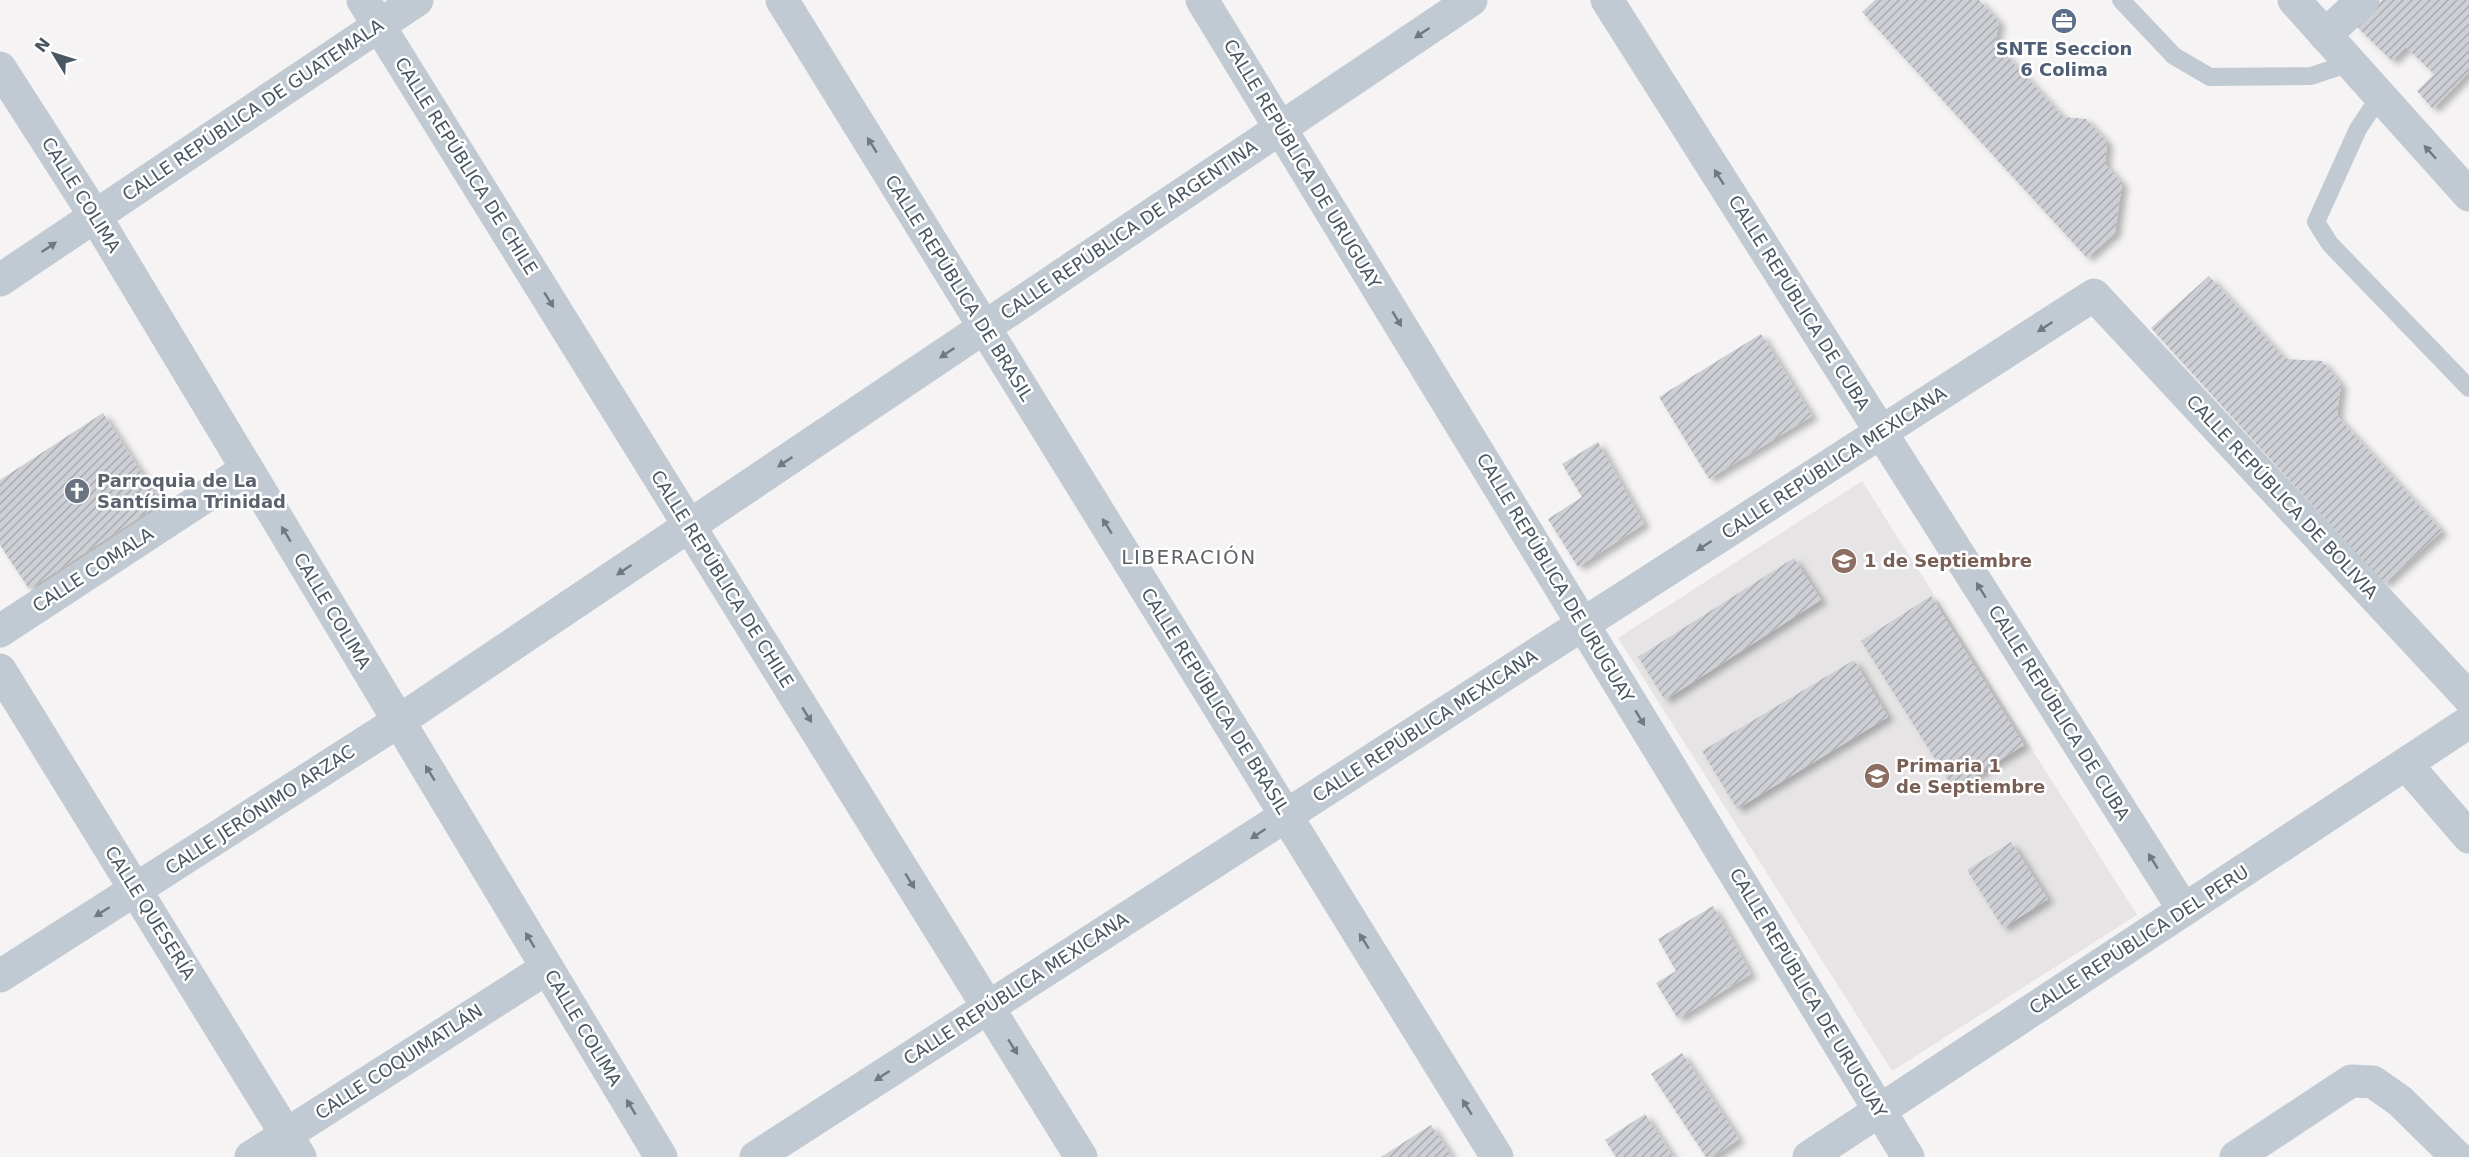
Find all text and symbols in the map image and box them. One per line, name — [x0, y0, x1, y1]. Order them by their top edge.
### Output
office icon: SNTE Seccion 6 Colima — [2049, 6, 2079, 36]
street label: CALLE REPÚBLICA DE GUATEMALA — [118, 14, 388, 205]
north arrow — [24, 24, 84, 84]
one-way arrow — [1415, 27, 1431, 39]
text: N — [31, 34, 54, 56]
street label: CALLE REPÚBLICA DE URUGUAY — [1220, 35, 1386, 293]
place label: SNTE Seccion 6 Colima — [1996, 38, 2132, 80]
street label: CALLE REPÚBLICA DE CHILE — [391, 53, 542, 278]
street label: CALLE COLIMA — [38, 133, 126, 257]
street label: CALLE REPÚBLICA DE ARGENTINA — [996, 135, 1262, 324]
one-way arrow — [866, 137, 877, 153]
one-way arrow — [2424, 145, 2437, 160]
one-way arrow — [1713, 169, 1724, 185]
street label: CALLE REPÚBLICA DE BRASIL — [881, 171, 1038, 405]
street label: CALLE REPÚBLICA DE CUBA — [1724, 191, 1875, 415]
one-way arrow — [40, 242, 57, 253]
one-way arrow — [544, 292, 555, 308]
one-way arrow — [1391, 311, 1402, 327]
one-way arrow — [2037, 321, 2053, 332]
one-way arrow — [939, 347, 955, 358]
street label: CALLE REPÚBLICA MEXICANA — [1718, 382, 1950, 543]
street label: CALLE REPÚBLICA DE BOLIVIA — [2182, 391, 2383, 603]
street label: CALLE REPÚBLICA DE URUGUAY — [1473, 449, 1639, 707]
one-way arrow — [777, 456, 794, 467]
street label: CALLE REPÚBLICA DE CHILE — [647, 466, 798, 691]
place label: Parroquia de La Santísima Trinidad — [97, 470, 286, 512]
church icon: Parroquia de La Santísima Trinidad — [62, 476, 92, 506]
one-way arrow — [1101, 518, 1112, 534]
street label: CALLE COMALA — [29, 522, 157, 616]
one-way arrow — [280, 526, 291, 542]
one-way arrow — [1697, 540, 1713, 552]
district label: LIBERACIÓN — [1121, 545, 1257, 569]
school or university icon: 1 de Septiembre — [1829, 546, 1859, 576]
street label: CALLE COLIMA — [289, 549, 376, 673]
place label: 1 de Septiembre — [1864, 550, 2032, 571]
one-way arrow — [615, 565, 632, 576]
one-way arrow — [1975, 582, 1986, 598]
street label: CALLE REPÚBLICA DE BRASIL — [1137, 584, 1294, 818]
street label: CALLE REPÚBLICA DE CUBA — [1984, 601, 2135, 825]
street label: CALLE REPÚBLICA MEXICANA — [1309, 645, 1541, 806]
one-way arrow — [801, 707, 812, 723]
one-way arrow — [1635, 710, 1646, 726]
street label: CALLE JERÓNIMO ARZAC — [161, 741, 358, 879]
place label: Primaria 1 de Septiembre — [1896, 755, 2045, 797]
school or university icon: Primaria 1 de Septiembre — [1862, 761, 1892, 791]
one-way arrow — [424, 765, 435, 781]
one-way arrow — [1250, 828, 1266, 839]
street label: CALLE QUESERÍA — [101, 842, 200, 984]
one-way arrow — [2147, 853, 2159, 869]
street label: CALLE REPÚBLICA DEL PERU — [2025, 861, 2252, 1018]
street label: CALLE REPÚBLICA DE URUGUAY — [1726, 864, 1892, 1122]
one-way arrow — [904, 873, 915, 889]
one-way arrow — [94, 906, 110, 917]
street label: CALLE REPÚBLICA MEXICANA — [900, 908, 1132, 1069]
one-way arrow — [525, 931, 535, 948]
one-way arrow — [1359, 933, 1370, 949]
street label: CALLE COLIMA — [540, 966, 627, 1090]
street label: CALLE COQUIMATLÁN — [311, 1000, 486, 1124]
one-way arrow — [1007, 1038, 1018, 1055]
one-way arrow — [874, 1070, 890, 1081]
one-way arrow — [625, 1099, 636, 1115]
one-way arrow — [1461, 1099, 1472, 1115]

